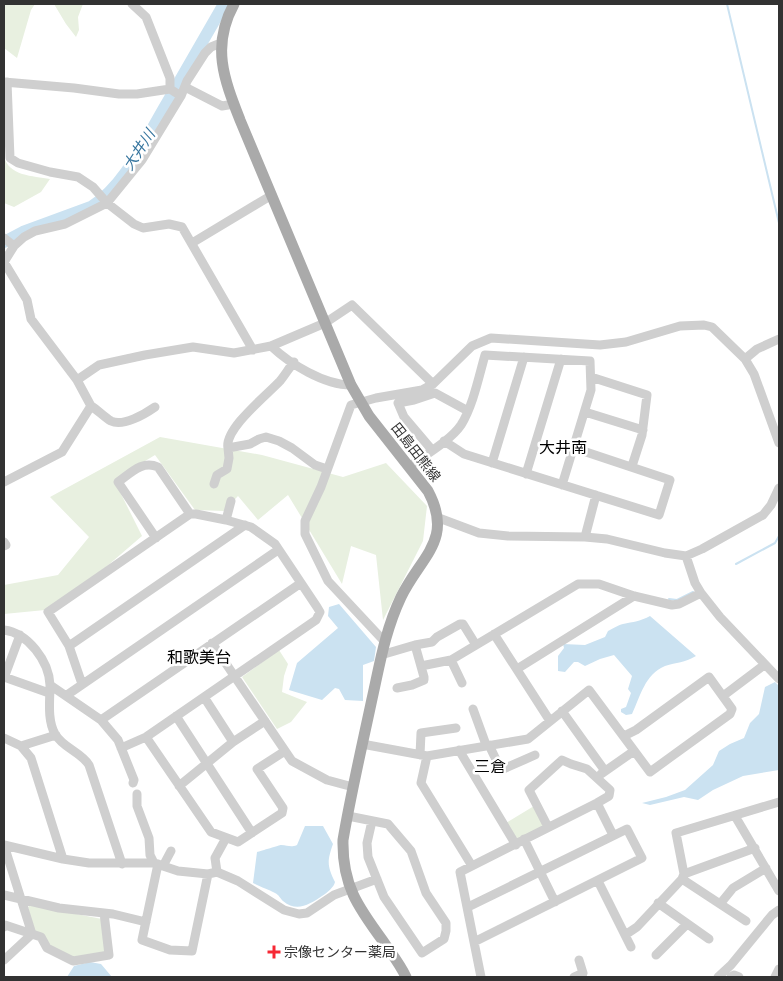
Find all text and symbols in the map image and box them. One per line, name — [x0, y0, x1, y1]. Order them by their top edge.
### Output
water label: 大井川 — [118, 123, 160, 174]
street label: 田島田熊線 — [387, 418, 445, 485]
district label: 大井南 — [539, 436, 587, 458]
district label: 和歌美台 — [167, 646, 231, 668]
district label: 三倉 — [474, 755, 506, 777]
place label: 宗像センター薬局 — [284, 942, 396, 961]
marker: 宗像センター薬局 — [268, 946, 280, 958]

